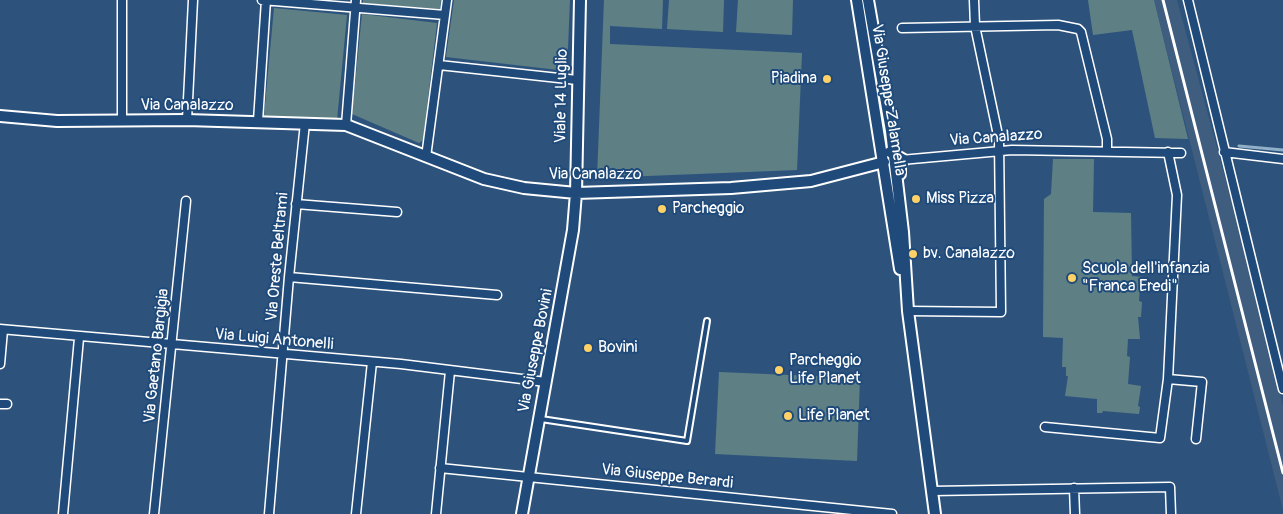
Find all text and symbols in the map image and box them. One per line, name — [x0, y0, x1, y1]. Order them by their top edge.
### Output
street label: Via Giuseppe Zalamella — [867, 23, 909, 177]
street label: Viale 14 Luglio — [552, 49, 572, 143]
place label: Piadina — [771, 69, 817, 89]
marker: Piadina — [821, 73, 833, 85]
street label: Via Canalazzo — [140, 96, 234, 116]
street label: Via Canalazzo — [949, 125, 1043, 151]
street label: Via Canalazzo — [548, 165, 642, 185]
place label: Miss Pizza — [926, 189, 994, 209]
street label: Via Oreste Beltrami — [263, 192, 293, 322]
marker: Miss Pizza — [910, 193, 922, 205]
place label: Parcheggio — [672, 199, 744, 219]
marker: Parcheggio — [656, 203, 668, 215]
place label: bv. Canalazzo — [923, 244, 1015, 264]
marker: bv. Canalazzo — [907, 248, 919, 260]
place label: Scuola dell'infanzia "Franca Eredi" — [1082, 259, 1210, 297]
marker: Scuola dell'infanzia "Franca Eredi" — [1066, 272, 1078, 284]
street label: Via Giuseppe Bovini — [515, 287, 557, 415]
street label: Via Gaetano Bargigia — [140, 288, 174, 424]
street label: Via Luigi Antonelli — [214, 325, 334, 355]
place label: Bovini — [598, 338, 637, 358]
marker: Bovini — [582, 342, 594, 354]
place label: Parcheggio Life Planet — [789, 351, 861, 389]
marker: Parcheggio Life Planet — [773, 364, 785, 376]
place label: Life Planet — [798, 406, 870, 426]
marker: Life Planet — [782, 410, 794, 422]
street label: Via Giuseppe Berardi — [600, 461, 734, 493]

